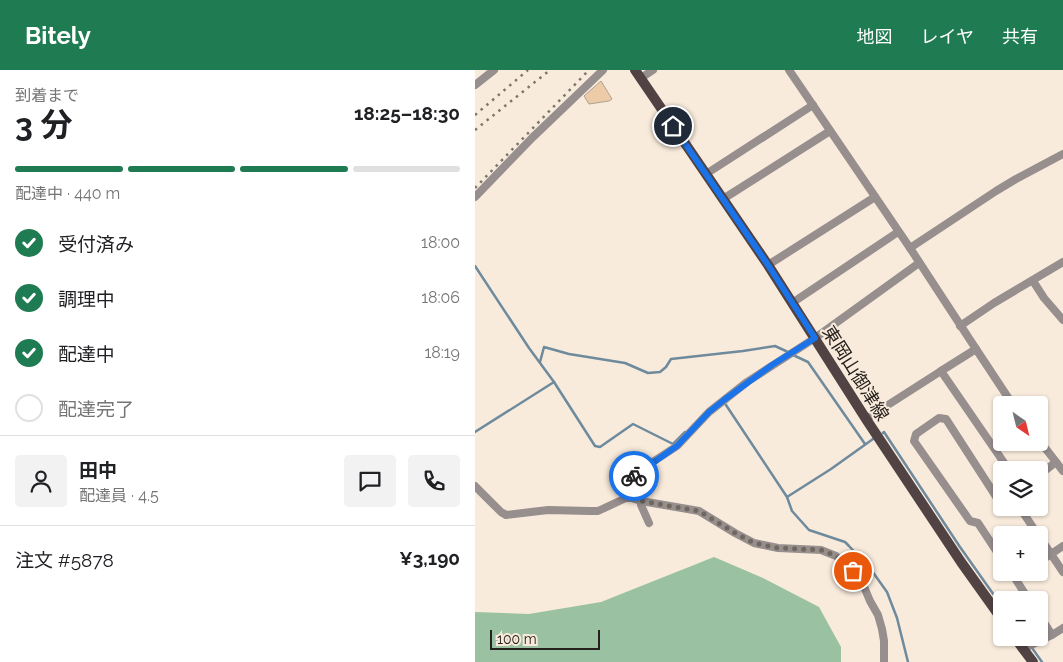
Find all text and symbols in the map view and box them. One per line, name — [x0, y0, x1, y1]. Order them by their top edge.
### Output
text: Bitely — [25, 21, 91, 50]
text: 地図 — [857, 26, 893, 47]
text: レイヤ — [921, 26, 974, 47]
text: 共有 — [1002, 26, 1038, 47]
text: 到着まで — [15, 86, 79, 105]
text: 18:25–18:30 — [354, 102, 460, 124]
pin — [652, 105, 694, 147]
text: 3 分 — [15, 106, 73, 143]
icon: home — [659, 112, 687, 140]
text: 配達中 · 440 m — [15, 184, 120, 203]
icon: check — [15, 229, 43, 257]
text: 受付済み — [58, 233, 134, 255]
text: 18:00 — [421, 233, 460, 252]
icon: check — [15, 284, 43, 312]
text: 調理中 — [58, 288, 115, 310]
text: 18:06 — [421, 288, 460, 307]
street label: 東岡山御津線 — [818, 322, 894, 424]
icon: check — [15, 339, 43, 367]
text: 配達中 — [58, 343, 115, 365]
text: 18:19 — [424, 343, 460, 362]
north arrow — [993, 396, 1047, 451]
map controls — [993, 396, 1048, 646]
text: 配達完了 — [58, 398, 134, 420]
courier — [609, 451, 659, 501]
button: person — [15, 455, 67, 507]
button: chat — [344, 455, 396, 507]
button: phone — [408, 455, 460, 507]
text: 田中 — [79, 459, 117, 481]
button: layers — [993, 461, 1048, 516]
icon: bike — [620, 462, 648, 490]
text: 配達員 · 4.5 — [79, 486, 159, 505]
button: + — [993, 526, 1048, 581]
text: ¥3,190 — [399, 547, 460, 569]
text: 注文 #5878 — [15, 549, 114, 571]
pin — [832, 550, 874, 592]
icon: bag — [839, 557, 867, 585]
button: − — [993, 591, 1048, 646]
scale bar — [490, 627, 600, 650]
text: 100 m — [497, 631, 537, 647]

